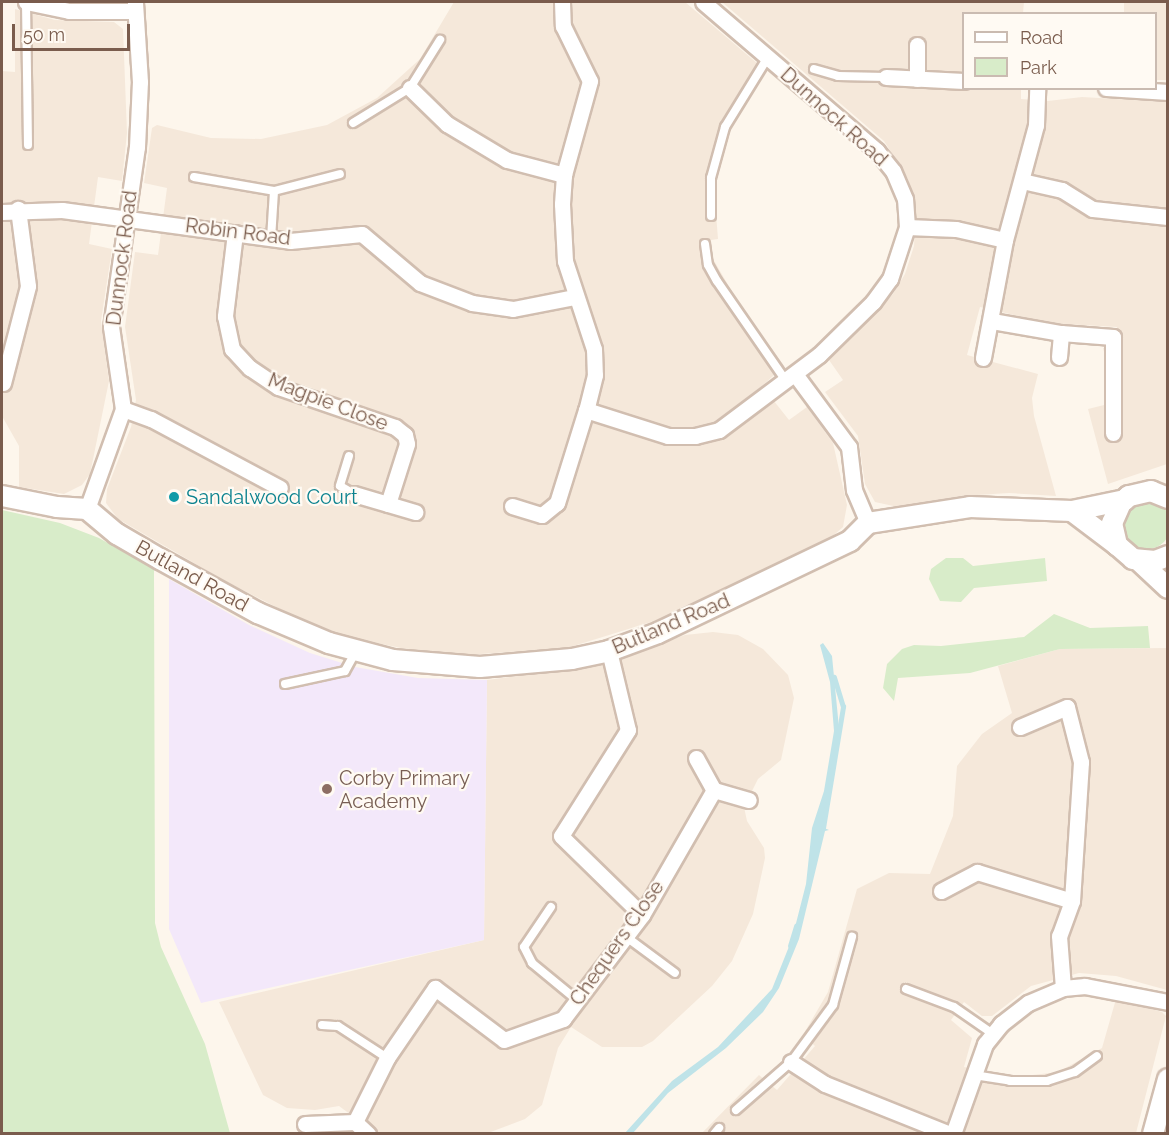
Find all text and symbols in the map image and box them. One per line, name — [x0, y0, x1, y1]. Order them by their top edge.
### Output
scale bar — [15, 12, 134, 50]
legend — [962, 12, 1157, 90]
text: 50 m — [23, 24, 65, 45]
text: Road — [1020, 27, 1063, 48]
text: Park — [1020, 57, 1057, 78]
street label: Dunnock Road — [775, 63, 893, 171]
street label: Dunnock Road — [102, 189, 142, 327]
street label: Robin Road — [184, 214, 292, 250]
street label: Magpie Close — [265, 368, 391, 436]
place label: Sandalwood Court — [186, 485, 358, 509]
marker: Sandalwood Court — [167, 490, 181, 504]
street label: Butland Road — [131, 535, 253, 617]
street label: Butland Road — [609, 588, 733, 660]
place label: Corby Primary Academy — [339, 766, 471, 813]
marker: Corby Primary Academy — [320, 782, 334, 796]
street label: Chequers Close — [565, 876, 669, 1010]

